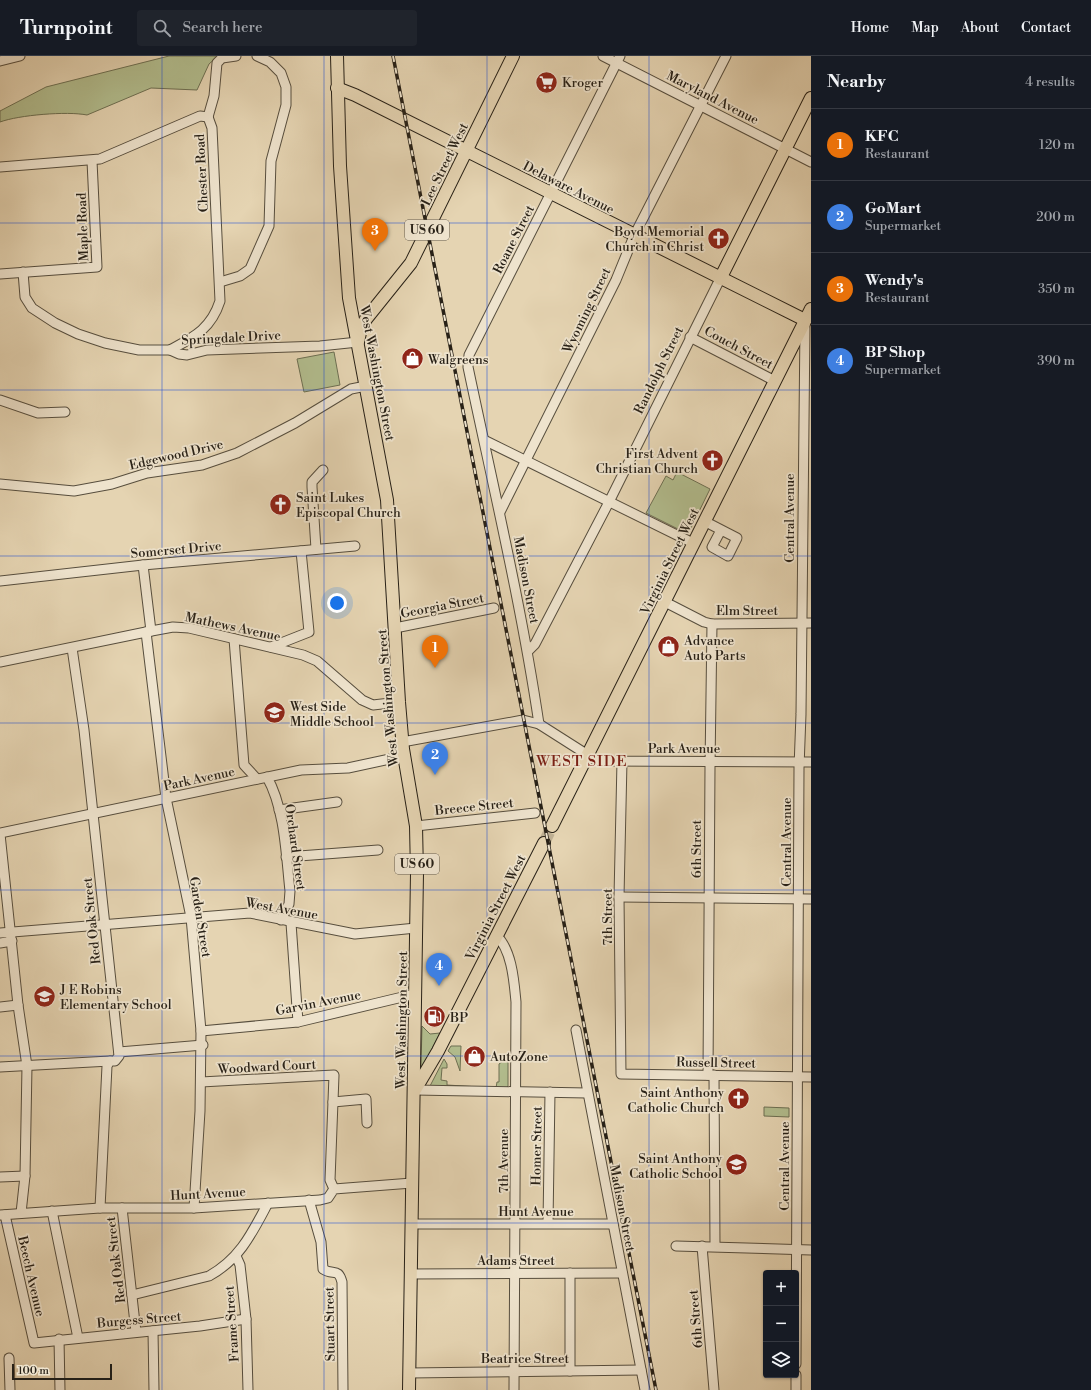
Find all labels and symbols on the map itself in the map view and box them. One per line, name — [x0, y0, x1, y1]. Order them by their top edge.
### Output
street label: Maryland Avenue — [664, 68, 762, 128]
supermarket icon: Kroger — [533, 69, 559, 95]
place label: Kroger — [562, 75, 603, 91]
street label: Lee Street West — [418, 120, 472, 209]
street label: Chester Road — [192, 133, 212, 213]
street label: Delaware Avenue — [520, 158, 617, 218]
street label: Maple Road — [74, 192, 92, 262]
street label: Roane Street — [490, 202, 538, 277]
pin: 3 — [362, 218, 388, 251]
road number: US 60 — [405, 220, 449, 240]
place label: Boyd Memorial Church in Christ — [606, 224, 704, 255]
church icon: Boyd Memorial Church in Christ — [706, 225, 732, 251]
street label: Wyoming Street — [559, 265, 615, 357]
street label: West Washington Street — [356, 303, 398, 443]
street label: Couch Street — [701, 323, 776, 373]
street label: Randolph Street — [631, 324, 687, 417]
street label: Springdale Drive — [181, 327, 282, 349]
shop icon: Walgreens — [399, 346, 425, 372]
place label: Walgreens — [427, 352, 489, 368]
street label: Edgewood Drive — [128, 436, 225, 474]
place label: First Advent Christian Church — [596, 446, 698, 477]
church icon: First Advent Christian Church — [700, 447, 726, 473]
street label: Central Avenue — [782, 473, 798, 563]
place label: Saint Lukes Episcopal Church — [296, 490, 401, 521]
church icon: Saint Lukes Episcopal Church — [267, 491, 293, 517]
street label: Virginia Street West — [637, 505, 703, 618]
street label: Madison Street — [510, 535, 542, 626]
street label: Somerset Drive — [130, 538, 223, 562]
street label: Georgia Street — [399, 590, 486, 622]
your location — [327, 593, 347, 613]
street label: Elm Street — [716, 603, 778, 619]
street label: Mathews Avenue — [183, 609, 283, 645]
street label: West Washington Street — [374, 628, 402, 768]
place label: Advance Auto Parts — [683, 633, 746, 664]
shop icon: Advance Auto Parts — [655, 634, 681, 660]
pin: 1 — [422, 635, 448, 668]
place label: West Side Middle School — [289, 699, 374, 730]
school or university icon: West Side Middle School — [262, 700, 288, 726]
street label: Park Avenue — [648, 741, 721, 757]
pin: 2 — [422, 742, 448, 775]
district label: WEST SIDE — [535, 752, 628, 771]
street label: Park Avenue — [162, 764, 237, 794]
street label: Breece Street — [433, 795, 515, 819]
street label: Central Avenue — [779, 797, 795, 887]
street label: Orchard Street — [281, 803, 309, 892]
street label: 6th Street — [689, 819, 705, 878]
street label: Virginia Street West — [462, 852, 530, 964]
road number: US 60 — [395, 854, 439, 874]
street label: Red Oak Street — [79, 876, 104, 965]
street label: Garden Street — [186, 876, 214, 959]
street label: 7th Street — [600, 888, 616, 946]
street label: West Avenue — [243, 895, 320, 923]
street label: West Washington Street — [393, 951, 411, 1090]
pin: 4 — [426, 953, 452, 986]
place label: J E Robins Elementary School — [59, 982, 172, 1013]
school or university icon: J E Robins Elementary School — [32, 983, 58, 1009]
street label: Garvin Avenue — [274, 987, 363, 1019]
fuel station icon: BP — [422, 1004, 448, 1030]
place label: BP — [449, 1010, 468, 1026]
shop icon: AutoZone — [461, 1043, 487, 1069]
place label: AutoZone — [489, 1049, 548, 1065]
street label: Russell Street — [676, 1054, 757, 1072]
street label: Woodward Court — [216, 1056, 317, 1078]
place label: Saint Anthony Catholic Church — [628, 1085, 725, 1116]
church icon: Saint Anthony Catholic Church — [726, 1086, 752, 1112]
street label: Homer Street — [528, 1106, 546, 1186]
street label: Central Avenue — [777, 1121, 793, 1211]
street label: 7th Avenue — [496, 1128, 512, 1193]
place label: Saint Anthony Catholic School — [629, 1151, 723, 1182]
school or university icon: Saint Anthony Catholic School — [724, 1152, 750, 1178]
street label: Madison Street — [606, 1163, 638, 1254]
street label: Hunt Avenue — [170, 1184, 247, 1204]
street label: Hunt Avenue — [498, 1204, 574, 1220]
street label: Red Oak Street — [103, 1215, 129, 1304]
street label: Beech Avenue — [14, 1233, 48, 1318]
street label: Adams Street — [476, 1253, 555, 1269]
street label: Frame Street — [221, 1285, 243, 1363]
street label: Stuart Street — [321, 1286, 339, 1361]
street label: 6th Street — [685, 1289, 707, 1349]
street label: Burgess Street — [95, 1308, 182, 1332]
street label: Beatrice Street — [480, 1351, 569, 1367]
scale bar — [12, 1362, 112, 1381]

